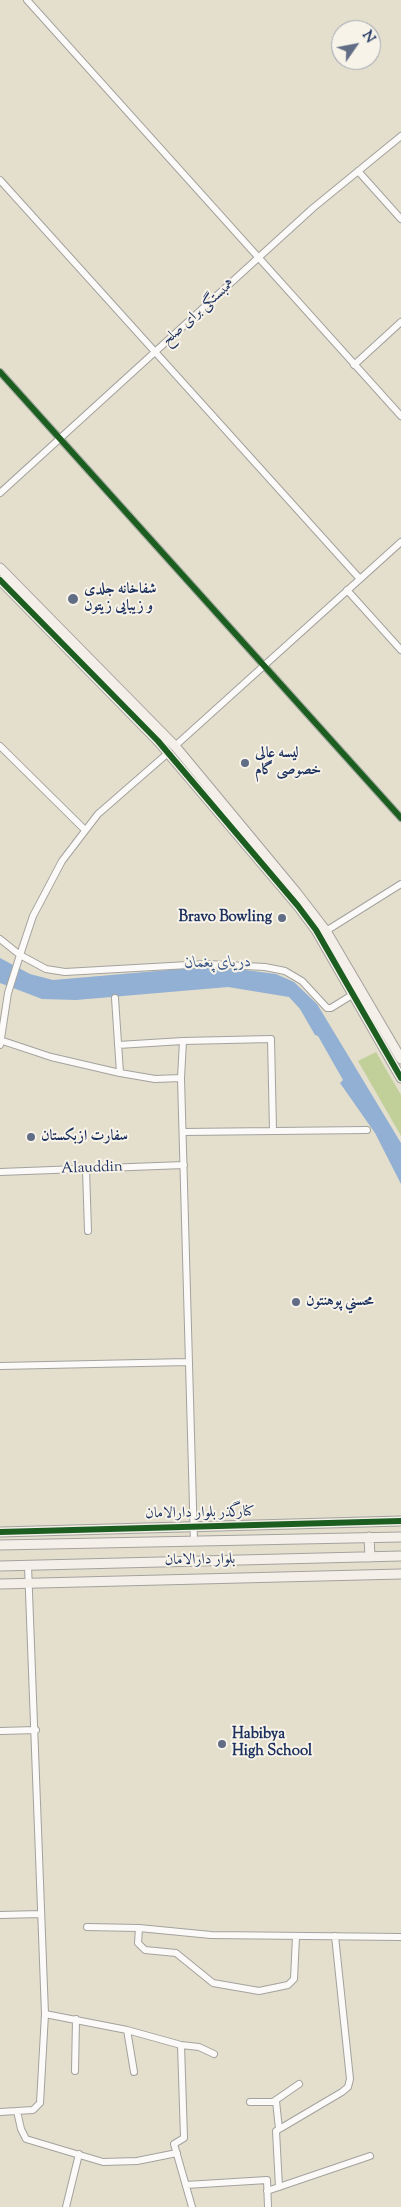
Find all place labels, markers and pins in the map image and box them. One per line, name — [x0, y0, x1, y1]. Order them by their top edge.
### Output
place label: شفاخانه جلدی و زیبایی زیتون — [84, 581, 157, 616]
marker: شفاخانه جلدی و زیبایی زیتون — [66, 592, 80, 606]
place label: لیسه عالی خصوصی گام — [255, 745, 321, 780]
marker: لیسه عالی خصوصی گام — [239, 757, 251, 769]
place label: Bravo Bowling — [179, 909, 272, 927]
marker: Bravo Bowling — [276, 912, 288, 924]
place label: سفارت ازبکستان — [41, 1128, 128, 1146]
marker: سفارت ازبکستان — [25, 1131, 37, 1143]
place label: محسني پوهنتون — [306, 1293, 374, 1311]
marker: محسني پوهنتون — [290, 1296, 302, 1308]
place label: Habibya High School — [232, 1726, 312, 1761]
marker: Habibya High School — [216, 1738, 228, 1750]

